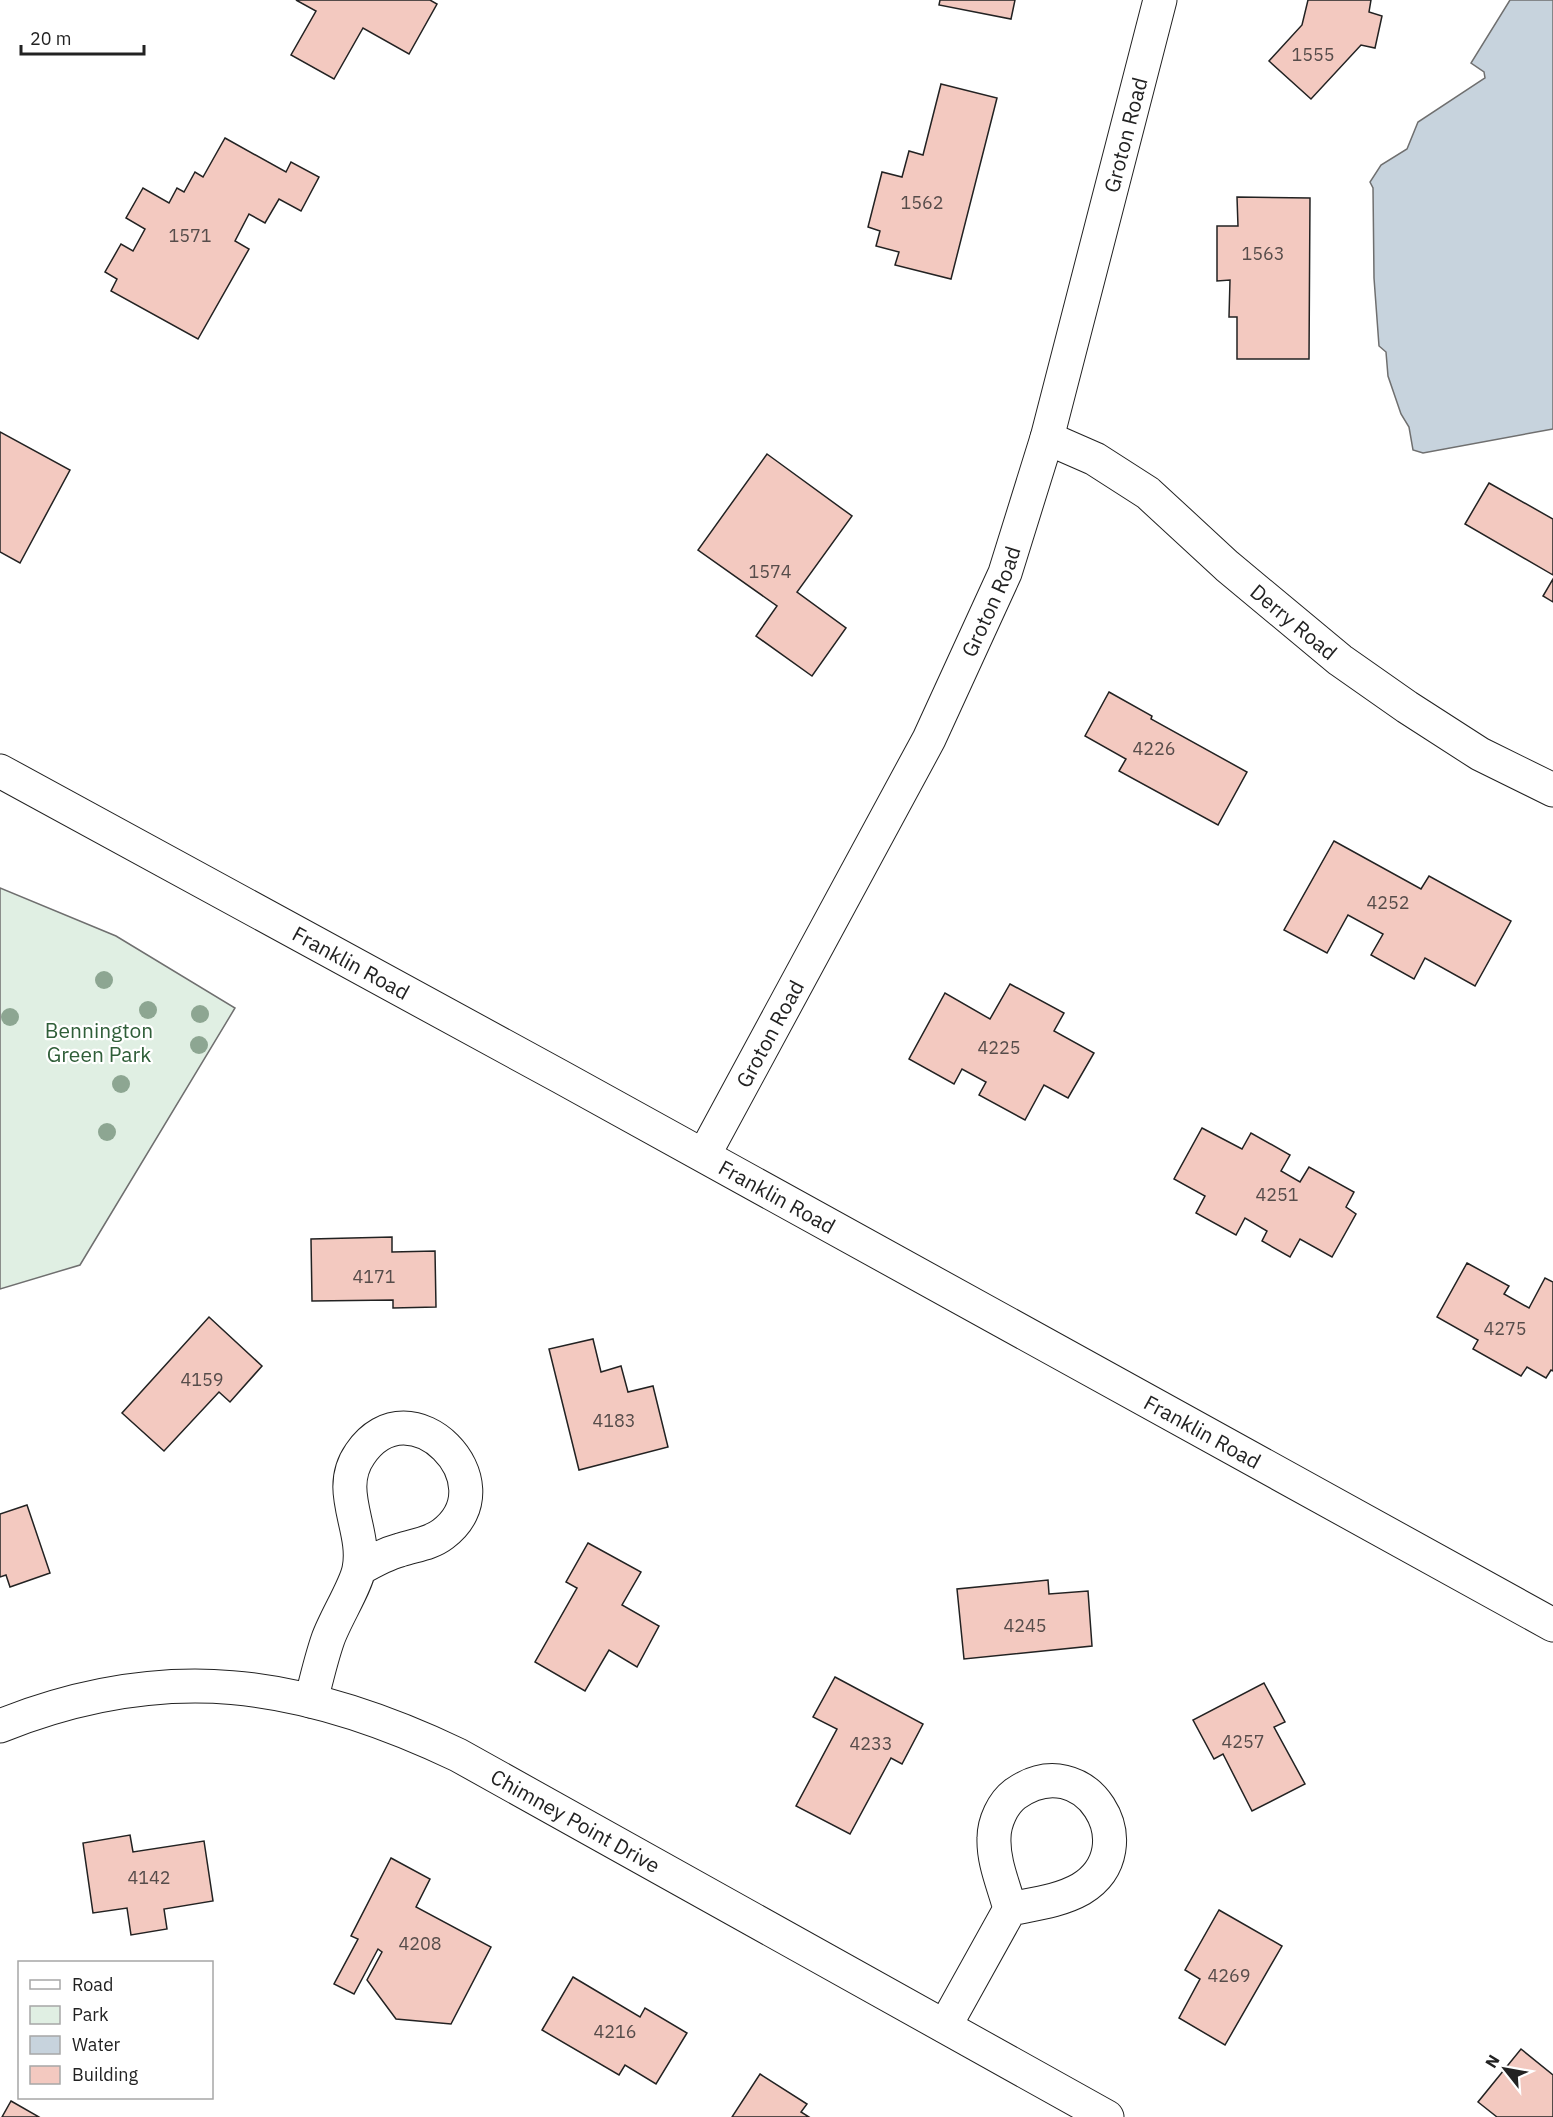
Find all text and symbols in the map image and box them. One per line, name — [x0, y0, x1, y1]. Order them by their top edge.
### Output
scale bar — [21, 18, 144, 56]
text: 20 m — [30, 27, 72, 50]
house number: 1555 — [1291, 43, 1335, 66]
street label: Groton Road — [1097, 74, 1154, 196]
house number: 1562 — [900, 191, 944, 214]
house number: 1571 — [168, 224, 212, 247]
house number: 1563 — [1241, 242, 1285, 265]
street label: Groton Road — [955, 542, 1027, 661]
house number: 1574 — [748, 560, 792, 583]
street label: Derry Road — [1245, 577, 1343, 666]
house number: 4226 — [1132, 737, 1176, 760]
house number: 4252 — [1366, 891, 1410, 914]
street label: Franklin Road — [288, 919, 415, 1006]
street label: Groton Road — [729, 975, 810, 1092]
park label: Bennington Green Park — [45, 1016, 153, 1068]
house number: 4225 — [977, 1036, 1021, 1059]
street label: Franklin Road — [714, 1153, 841, 1240]
house number: 4251 — [1255, 1183, 1299, 1206]
house number: 4171 — [352, 1265, 396, 1288]
house number: 4275 — [1483, 1317, 1527, 1340]
house number: 4159 — [180, 1368, 224, 1391]
street label: Franklin Road — [1139, 1388, 1266, 1475]
house number: 4183 — [592, 1409, 636, 1432]
house number: 4245 — [1003, 1614, 1047, 1637]
house number: 4257 — [1221, 1730, 1265, 1753]
house number: 4233 — [849, 1732, 893, 1755]
street label: Chimney Point Drive — [486, 1762, 665, 1879]
house number: 4142 — [127, 1866, 171, 1889]
house number: 4208 — [398, 1932, 442, 1955]
legend — [18, 1961, 213, 2099]
house number: 4269 — [1207, 1964, 1251, 1987]
text: Road — [72, 1973, 113, 1996]
text: Park — [72, 2003, 109, 2026]
house number: 4216 — [593, 2020, 637, 2043]
text: Water — [72, 2033, 121, 2056]
north arrow — [1475, 2039, 1535, 2099]
text: N — [1481, 2051, 1504, 2071]
text: Building — [72, 2063, 139, 2086]

